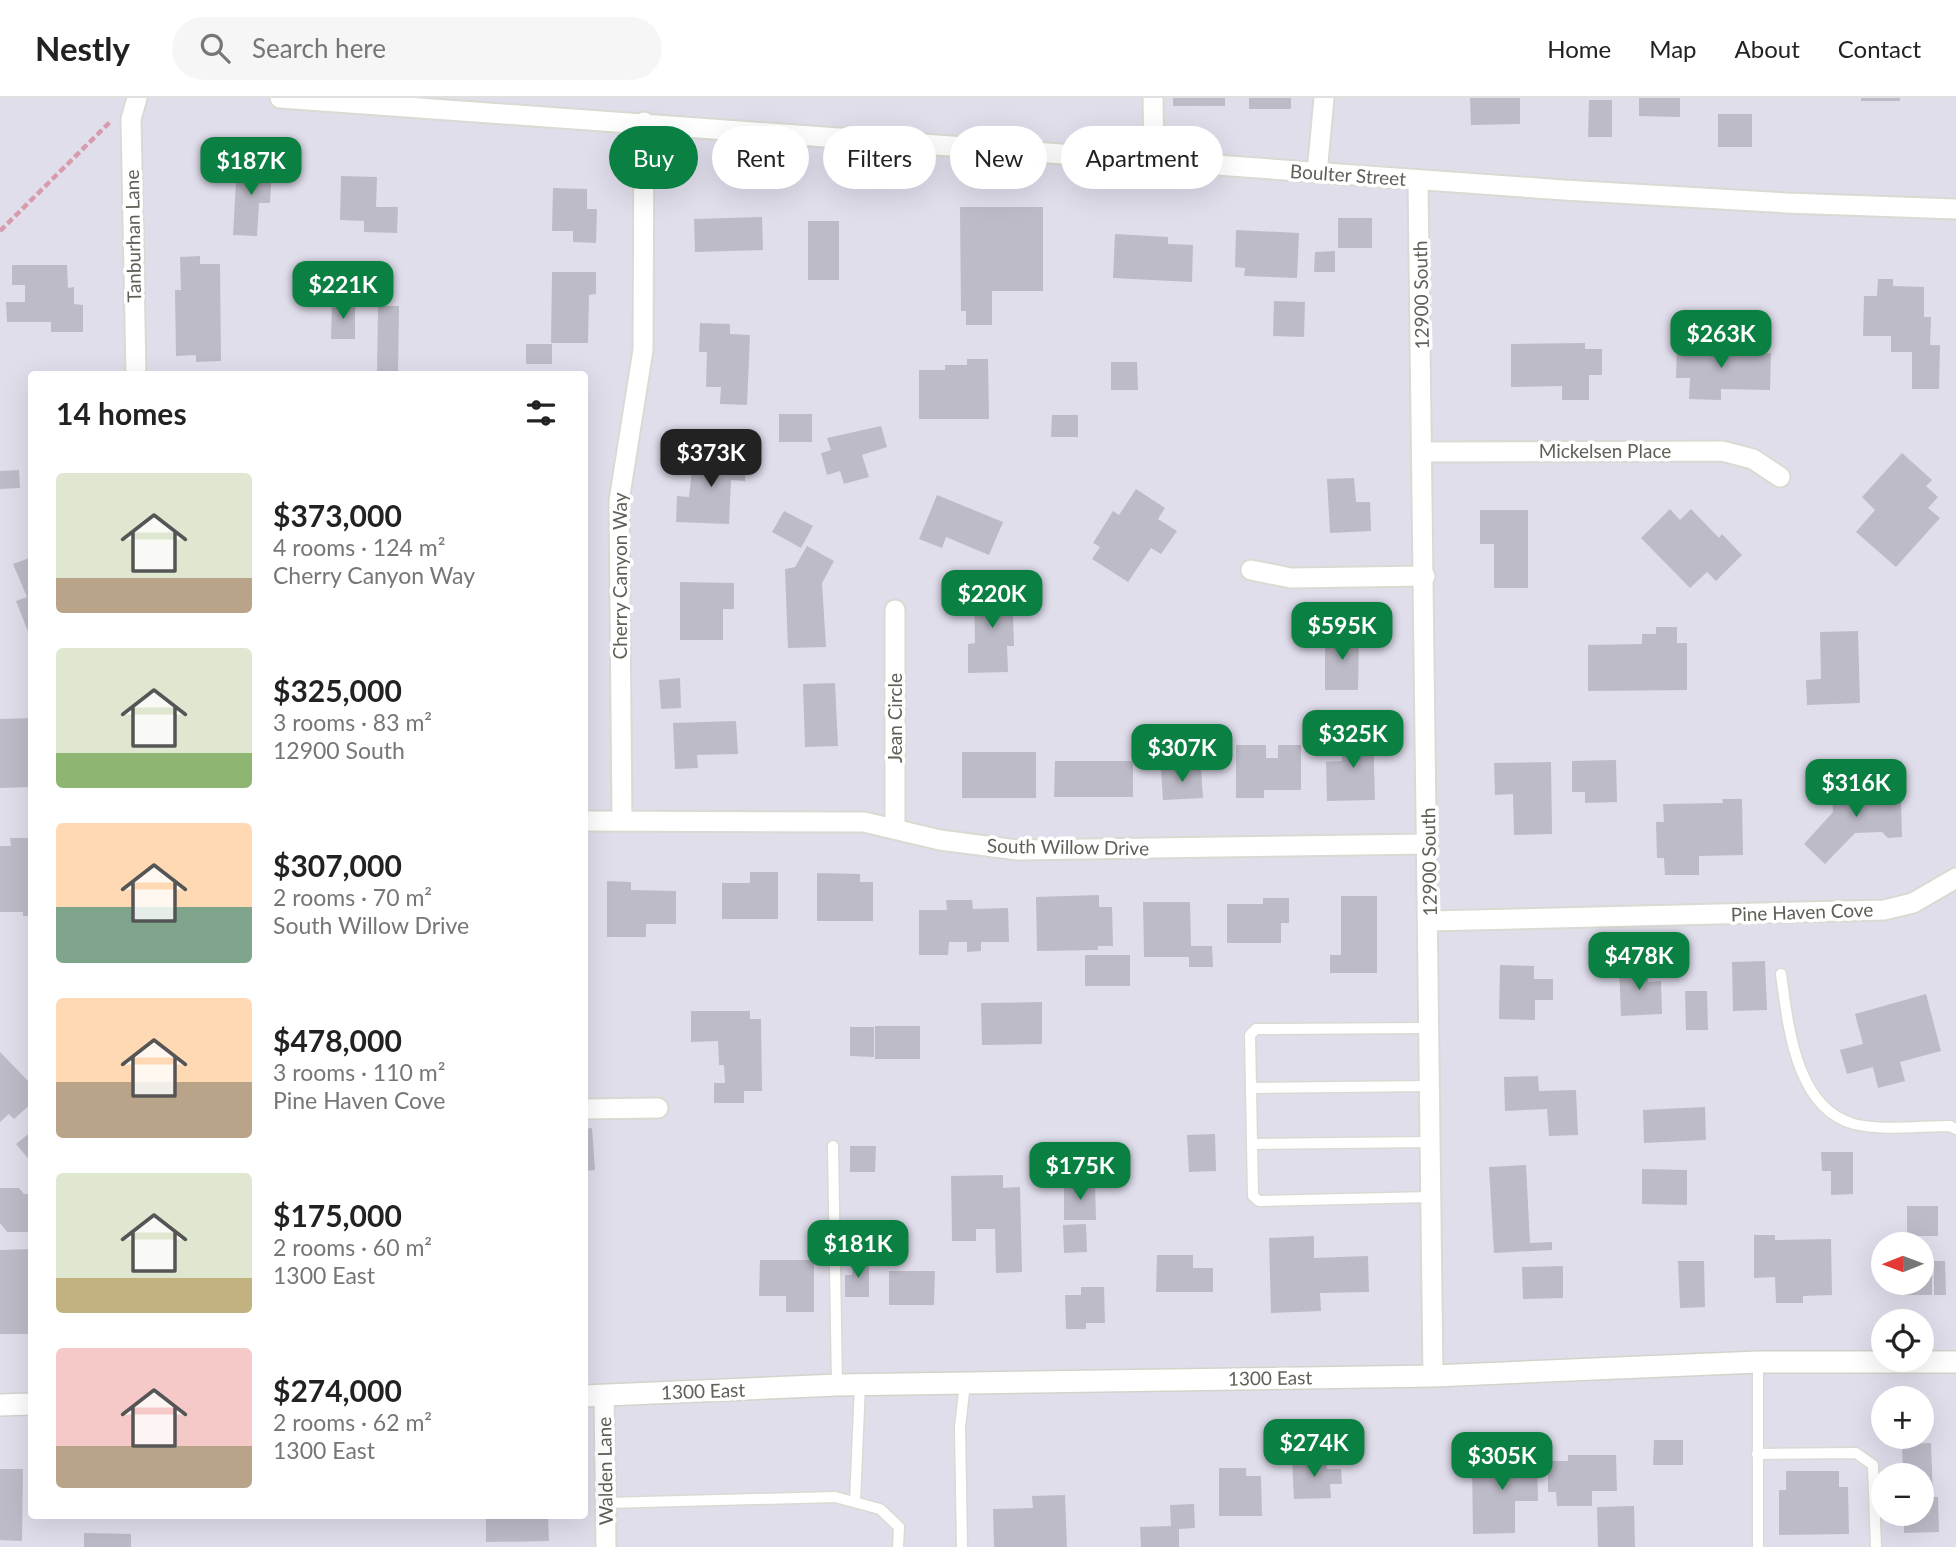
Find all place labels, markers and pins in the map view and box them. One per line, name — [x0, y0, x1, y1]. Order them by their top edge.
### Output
pin: $187K — [202, 138, 300, 197]
pin: $221K — [294, 262, 392, 321]
pin: $263K — [1672, 310, 1770, 370]
pin: $373K — [662, 430, 760, 489]
pin: $220K — [943, 570, 1041, 630]
pin: $595K — [1293, 602, 1391, 662]
pin: $325K — [1304, 710, 1402, 770]
pin: $307K — [1133, 724, 1231, 784]
pin: $316K — [1807, 760, 1905, 819]
pin: $478K — [1590, 932, 1688, 992]
pin: $175K — [1031, 1142, 1129, 1202]
pin: $181K — [809, 1220, 907, 1280]
pin: $274K — [1265, 1420, 1363, 1479]
pin: $305K — [1453, 1432, 1551, 1492]

